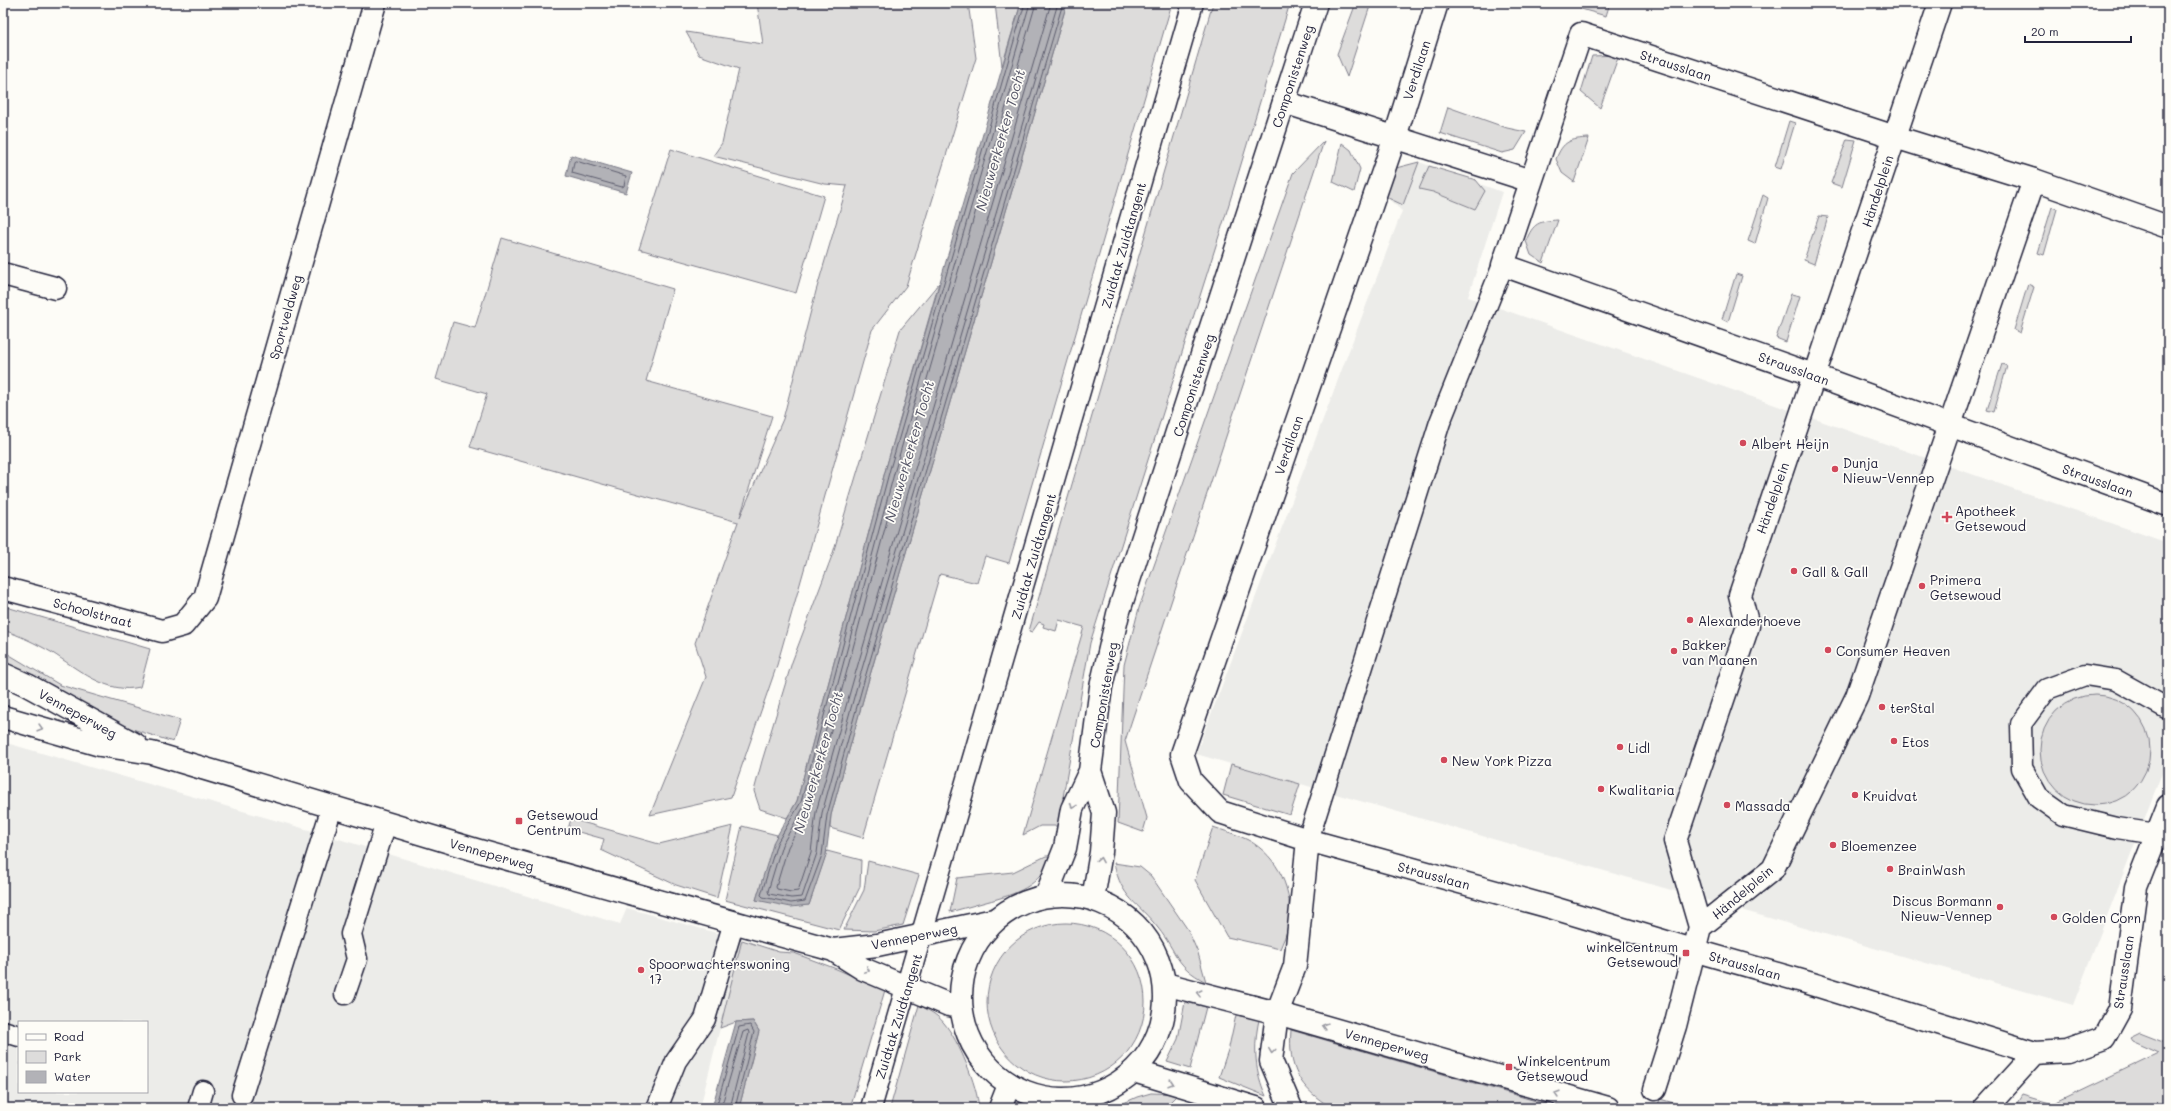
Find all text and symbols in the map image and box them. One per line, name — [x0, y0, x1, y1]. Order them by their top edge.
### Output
scale bar — [2025, 18, 2131, 44]
street label: Componistenweg — [1267, 22, 1317, 130]
text: 20 m — [2031, 23, 2059, 39]
street label: Verdilaan — [1398, 38, 1434, 102]
street label: Strausslaan — [1638, 45, 1714, 85]
water label: Nieuwerkerker Tocht — [971, 67, 1029, 213]
street label: Händelplein — [1857, 153, 1897, 229]
street label: Zuidtak Zuidtangent — [1097, 180, 1149, 310]
street label: Sportveldweg — [265, 273, 305, 361]
street label: Componistenweg — [1168, 331, 1218, 439]
street label: Strausslaan — [1756, 347, 1832, 389]
water label: Nieuwerkerker Tocht — [880, 378, 938, 524]
street label: Verdilaan — [1270, 413, 1306, 477]
place label: Albert Heijn — [1751, 435, 1829, 452]
marker: Albert Heijn — [1738, 438, 1748, 448]
place label: Dunja Nieuw-Vennep — [1843, 454, 1934, 486]
street label: Strausslaan — [2060, 459, 2136, 501]
street label: Händelplein — [1752, 460, 1792, 536]
marker: Dunja Nieuw-Vennep — [1830, 464, 1840, 474]
street label: Zuidtak Zuidtangent — [1007, 491, 1059, 621]
place label: Apotheek Getsewoud — [1955, 502, 2026, 534]
marker: Apotheek Getsewoud — [1942, 512, 1952, 522]
place label: Gall & Gall — [1802, 563, 1868, 580]
marker: Gall & Gall — [1789, 566, 1799, 576]
place label: Primera Getsewoud — [1930, 571, 2001, 603]
marker: Primera Getsewoud — [1917, 581, 1927, 591]
street label: Schoolstraat — [51, 593, 135, 631]
place label: Alexanderhoeve — [1698, 612, 1801, 629]
marker: Alexanderhoeve — [1685, 615, 1695, 625]
place label: Bakker van Maanen — [1682, 636, 1757, 668]
street label: Componistenweg — [1085, 641, 1121, 749]
place label: Consumer Heaven — [1836, 642, 1950, 659]
marker: Consumer Heaven — [1823, 645, 1833, 655]
marker: Bakker van Maanen — [1669, 646, 1679, 656]
street label: Venneperweg — [36, 684, 120, 742]
water label: Nieuwerkerker Tocht — [789, 689, 847, 835]
place label: terStal — [1890, 699, 1935, 716]
marker: terStal — [1877, 702, 1887, 712]
one-way arrow — [37, 723, 44, 732]
place label: Etos — [1902, 733, 1929, 750]
marker: Etos — [1889, 736, 1899, 746]
place label: Lidl — [1628, 739, 1650, 756]
marker: Lidl — [1615, 742, 1625, 752]
place label: New York Pizza — [1452, 752, 1552, 769]
marker: New York Pizza — [1439, 755, 1449, 765]
place label: Kwalitaria — [1609, 781, 1675, 798]
marker: Kwalitaria — [1596, 784, 1606, 794]
place label: Kruidvat — [1863, 787, 1918, 804]
marker: Kruidvat — [1850, 790, 1860, 800]
place label: Massada — [1735, 797, 1791, 814]
marker: Massada — [1722, 800, 1732, 810]
one-way arrow — [1070, 803, 1078, 810]
place label: Getsewoud Centrum — [527, 806, 598, 838]
marker: Getsewoud Centrum — [514, 816, 524, 826]
street label: Venneperweg — [448, 834, 536, 874]
place label: Bloemenzee — [1841, 837, 1917, 854]
marker: Bloemenzee — [1828, 840, 1838, 850]
one-way arrow — [1095, 857, 1104, 863]
street label: Strausslaan — [1396, 857, 1472, 893]
street label: Händelplein — [1708, 861, 1776, 923]
place label: BrainWash — [1898, 861, 1965, 878]
marker: BrainWash — [1885, 864, 1895, 874]
place label: Discus Bormann Nieuw-Vennep — [1892, 892, 1992, 924]
marker: Discus Bormann Nieuw-Vennep — [1995, 902, 2005, 912]
place label: Golden Corn — [2062, 909, 2141, 926]
marker: Golden Corn — [2049, 912, 2059, 922]
street label: Venneperweg — [870, 919, 958, 953]
street label: Strausslaan — [2109, 934, 2137, 1010]
place label: winkelcentrum Getsewoud — [1586, 938, 1678, 970]
street label: Strausslaan — [1707, 947, 1783, 983]
marker: winkelcentrum Getsewoud — [1681, 948, 1691, 958]
street label: Zuidtak Zuidtangent — [871, 951, 925, 1081]
place label: Spoorwachterswoning 17 — [649, 955, 790, 987]
marker: Spoorwachterswoning 17 — [636, 965, 646, 975]
one-way arrow — [862, 965, 870, 973]
one-way arrow — [1196, 989, 1203, 998]
legend — [18, 1021, 148, 1093]
one-way arrow — [1321, 1022, 1328, 1031]
street label: Venneperweg — [1343, 1024, 1431, 1064]
text: Road — [54, 1028, 84, 1044]
text: Park — [54, 1048, 81, 1064]
one-way arrow — [1268, 1048, 1277, 1054]
place label: Winkelcentrum Getsewoud — [1517, 1052, 1610, 1084]
marker: Winkelcentrum Getsewoud — [1504, 1062, 1514, 1072]
text: Water — [54, 1068, 91, 1084]
one-way arrow — [1167, 1078, 1174, 1087]
one-way arrow — [1554, 1090, 1560, 1098]

